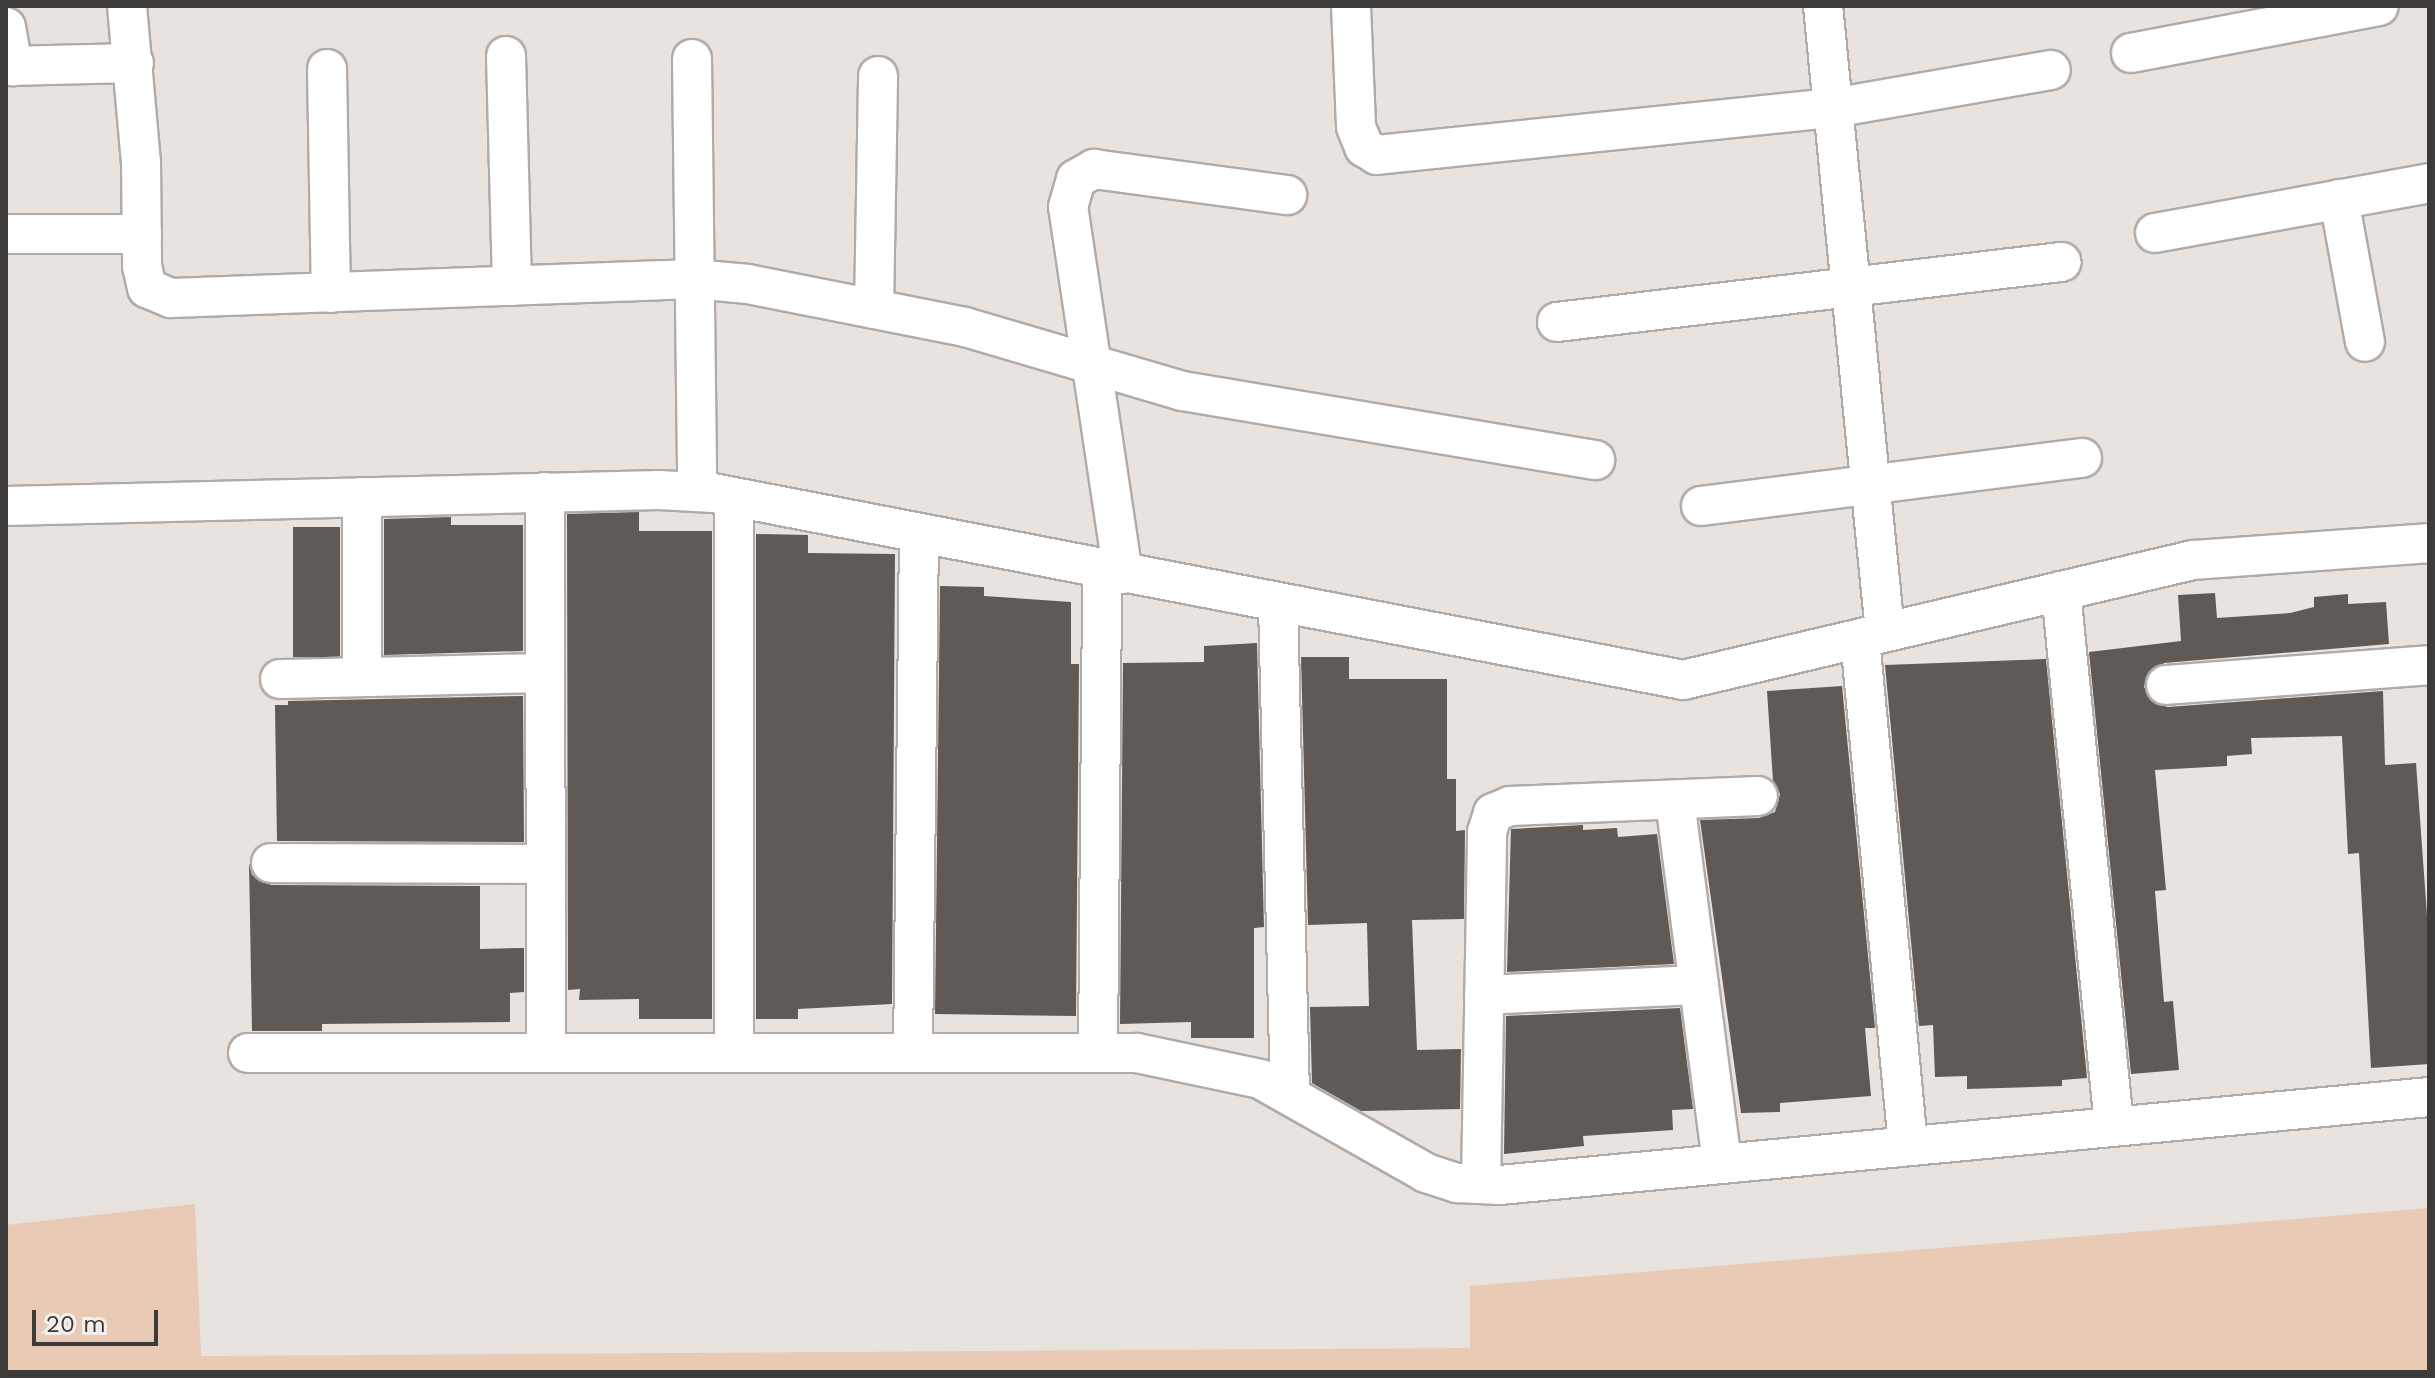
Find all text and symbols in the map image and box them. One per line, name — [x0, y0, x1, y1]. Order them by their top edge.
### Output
scale bar — [36, 1294, 162, 1344]
text: 20 m — [46, 1310, 106, 1338]

